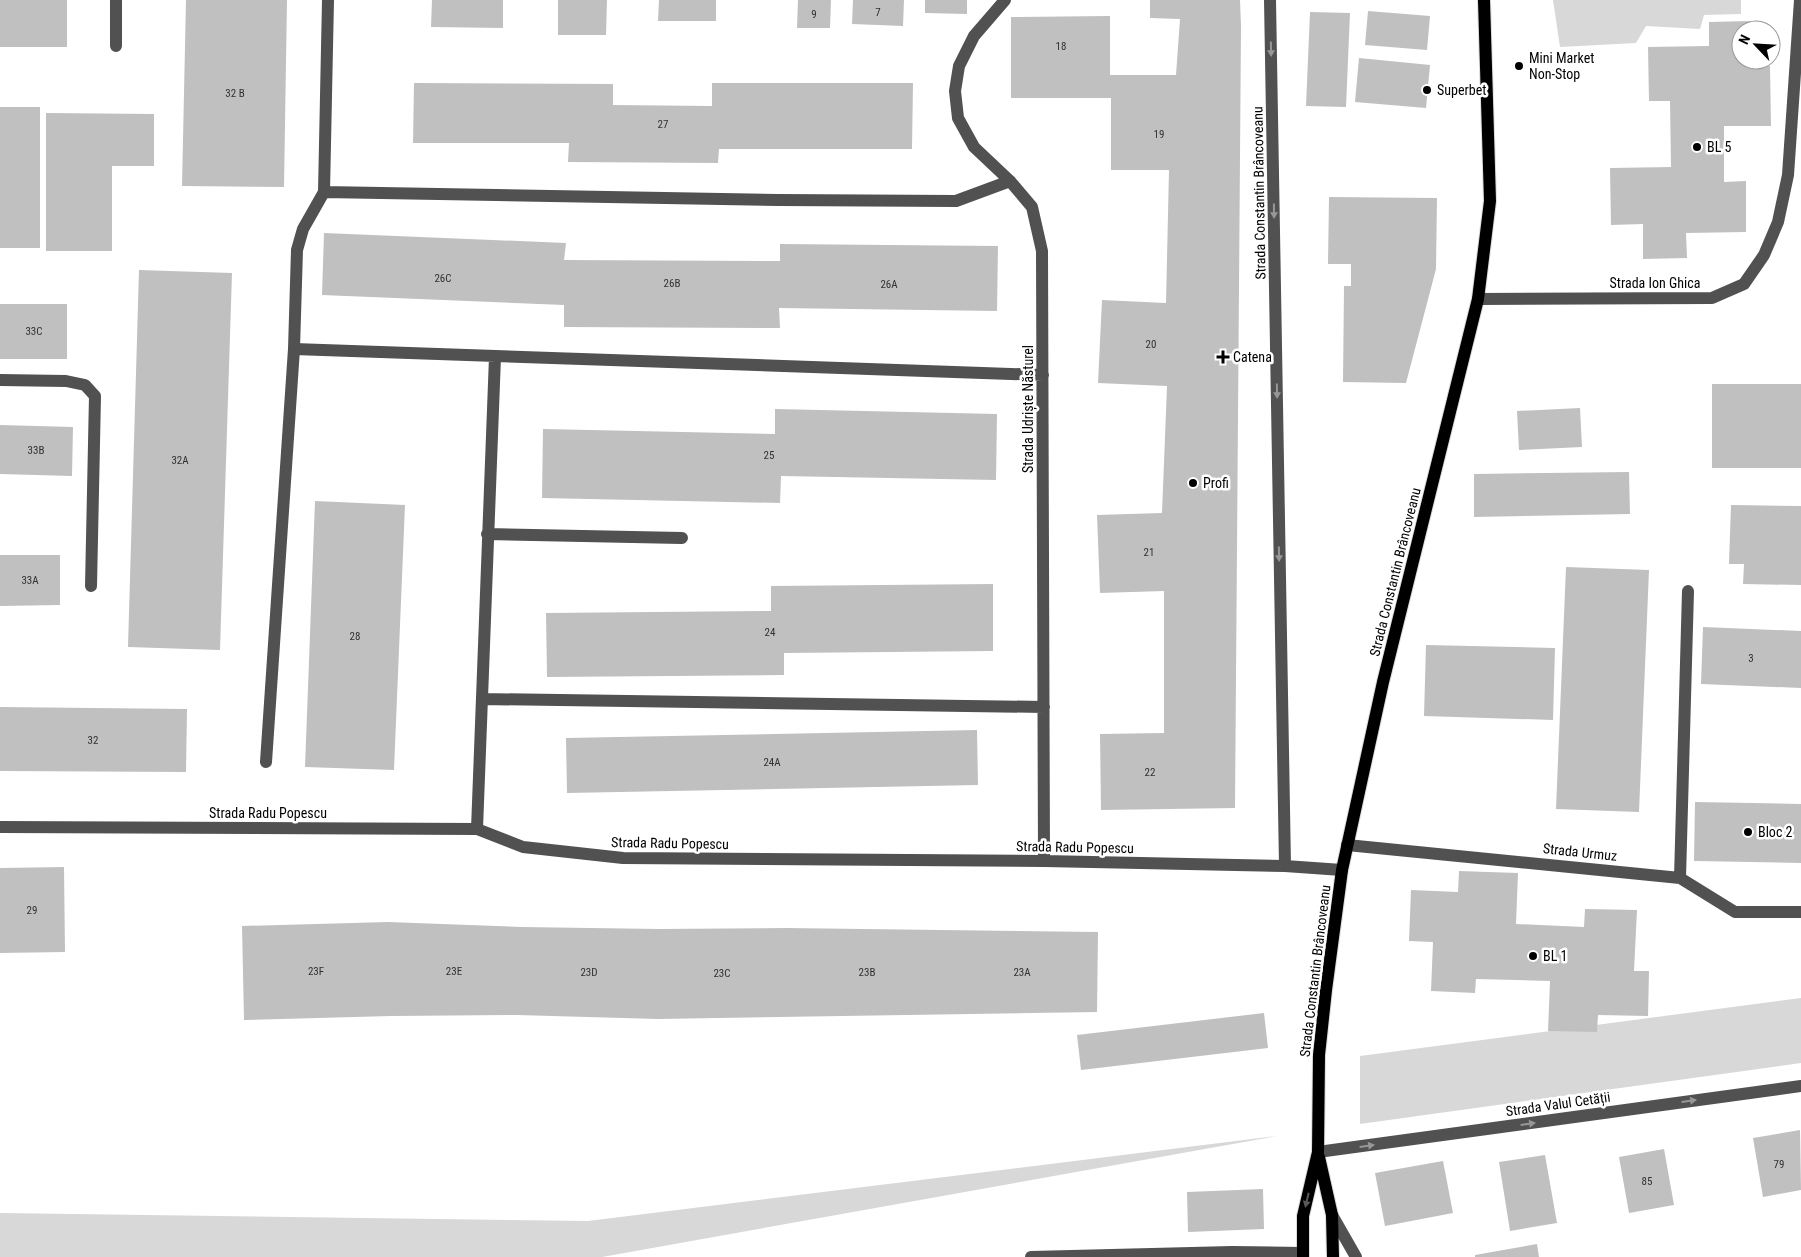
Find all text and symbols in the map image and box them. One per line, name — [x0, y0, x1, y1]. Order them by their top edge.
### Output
house number: 7 — [875, 6, 881, 19]
house number: 9 — [811, 8, 817, 21]
north arrow — [1731, 20, 1781, 70]
text: N — [1735, 32, 1753, 47]
house number: 18 — [1056, 40, 1066, 53]
one-way arrow — [1267, 41, 1275, 57]
place label: Mini Market Non-Stop — [1529, 50, 1594, 82]
marker: Mini Market Non-Stop — [1513, 60, 1525, 72]
place label: Superbet — [1437, 82, 1486, 98]
marker: Superbet — [1421, 84, 1433, 96]
house number: 32 B — [225, 87, 245, 100]
street label: Strada Constantin Brâncoveanu — [1249, 106, 1269, 280]
house number: 27 — [658, 118, 668, 131]
house number: 19 — [1154, 128, 1164, 141]
place label: BL 5 — [1707, 139, 1732, 155]
marker: BL 5 — [1691, 141, 1703, 153]
one-way arrow — [1270, 203, 1278, 219]
house number: 26C — [434, 272, 452, 285]
street label: Strada Ion Ghica — [1610, 275, 1700, 291]
house number: 26B — [664, 277, 680, 290]
house number: 26A — [880, 278, 898, 291]
house number: 33C — [25, 325, 43, 338]
house number: 20 — [1146, 338, 1156, 351]
street label: Strada Udriște Năsturel — [1020, 345, 1037, 473]
place label: Catena — [1233, 349, 1272, 365]
marker: Catena — [1217, 351, 1229, 363]
one-way arrow — [1273, 383, 1281, 399]
house number: 33B — [28, 444, 44, 457]
house number: 25 — [764, 449, 774, 462]
house number: 32A — [171, 454, 189, 467]
place label: Profi — [1203, 475, 1229, 491]
marker: Profi — [1187, 477, 1199, 489]
street label: Strada Constantin Brâncoveanu — [1366, 486, 1424, 658]
house number: 21 — [1144, 546, 1154, 559]
one-way arrow — [1276, 546, 1284, 562]
house number: 33A — [21, 574, 39, 587]
house number: 24 — [765, 626, 776, 639]
house number: 28 — [350, 630, 360, 643]
house number: 3 — [1748, 652, 1754, 665]
house number: 32 — [88, 734, 98, 747]
house number: 24A — [763, 756, 781, 769]
house number: 22 — [1145, 766, 1155, 779]
street label: Strada Radu Popescu — [209, 805, 327, 821]
place label: Bloc 2 — [1758, 824, 1793, 840]
marker: Bloc 2 — [1742, 826, 1754, 838]
street label: Strada Radu Popescu — [611, 834, 729, 852]
street label: Strada Radu Popescu — [1016, 838, 1134, 856]
street label: Strada Urmuz — [1542, 840, 1618, 864]
street label: Strada Constantin Brâncoveanu — [1296, 884, 1334, 1058]
house number: 29 — [27, 904, 37, 917]
place label: BL 1 — [1543, 948, 1567, 964]
marker: BL 1 — [1527, 950, 1539, 962]
house number: 23F — [308, 965, 324, 978]
house number: 23E — [446, 965, 463, 978]
house number: 23D — [580, 966, 598, 979]
house number: 23B — [859, 966, 875, 979]
house number: 23A — [1013, 966, 1031, 979]
house number: 23C — [713, 967, 731, 980]
street label: Strada Valul Cetății — [1505, 1089, 1612, 1120]
one-way arrow — [1681, 1097, 1697, 1105]
one-way arrow — [1520, 1119, 1536, 1127]
one-way arrow — [1359, 1141, 1375, 1149]
house number: 79 — [1774, 1158, 1784, 1171]
house number: 85 — [1642, 1175, 1652, 1188]
one-way arrow — [1303, 1192, 1311, 1207]

